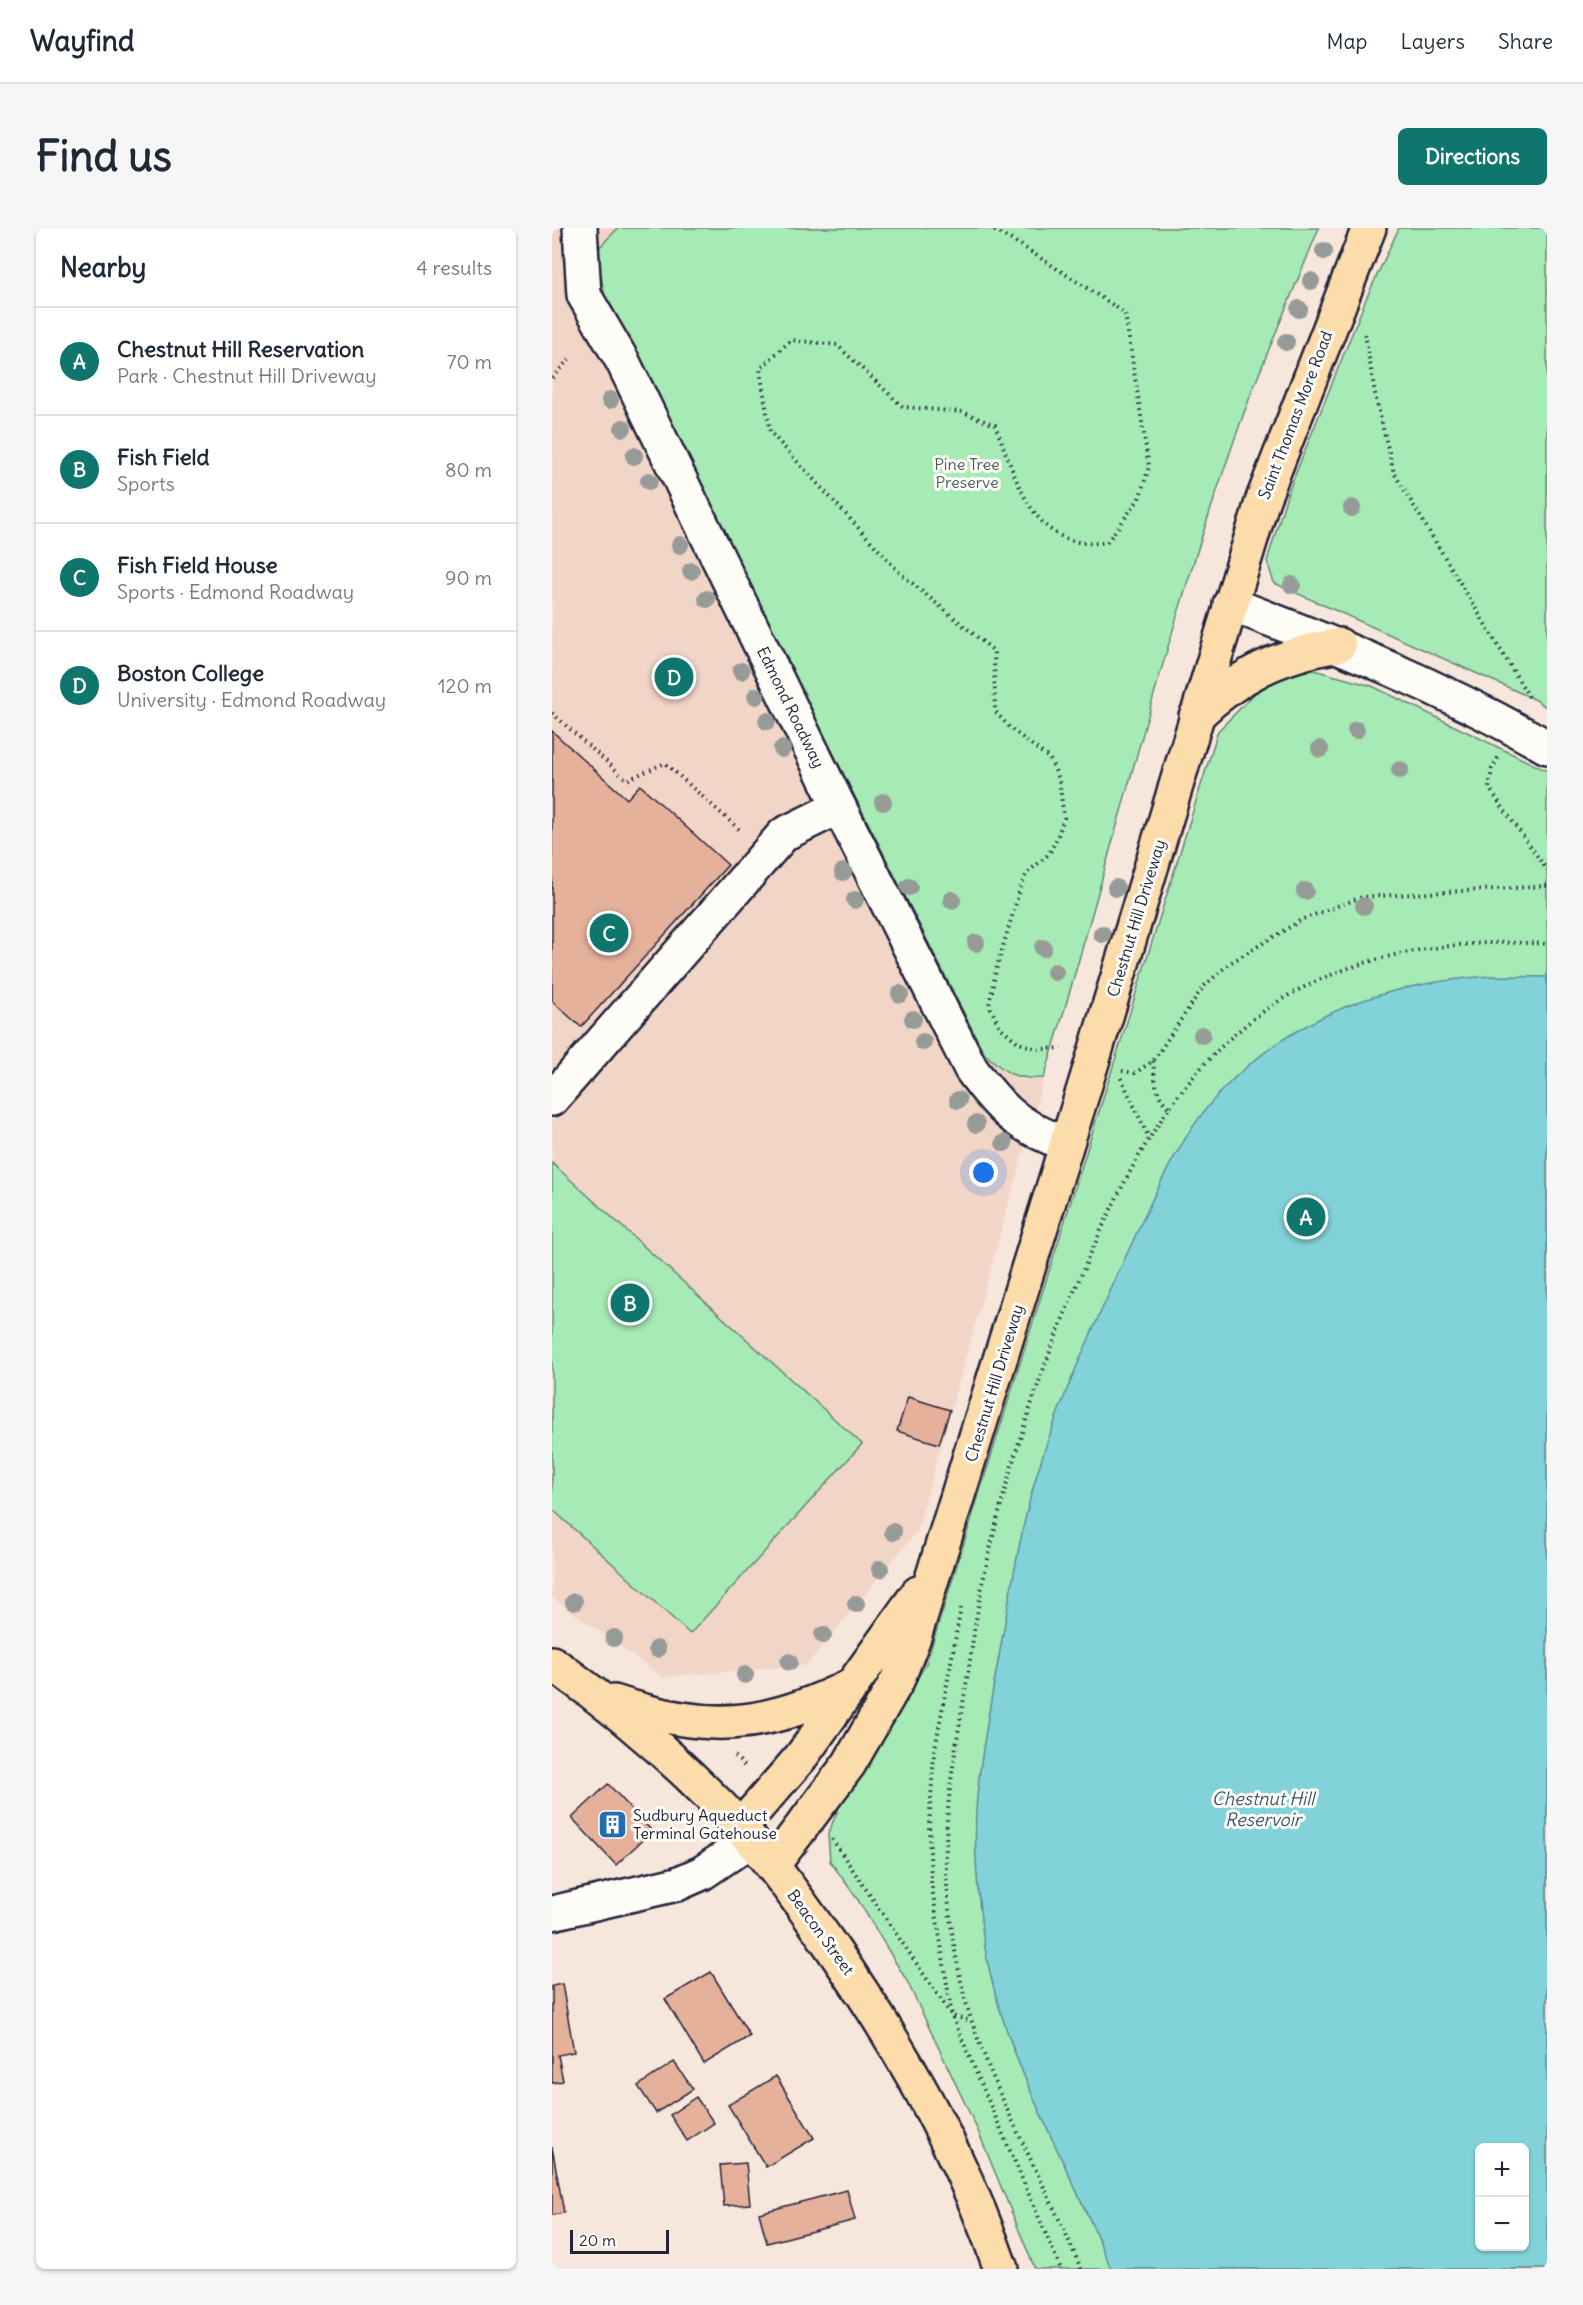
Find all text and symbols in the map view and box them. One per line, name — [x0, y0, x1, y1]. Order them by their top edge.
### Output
text: Wayfind — [30, 23, 134, 59]
text: Map — [1327, 28, 1367, 55]
text: Layers — [1400, 28, 1465, 55]
text: Share — [1498, 28, 1553, 55]
button: Directions — [1398, 128, 1547, 185]
text: Find us — [36, 130, 172, 182]
text: Nearby — [60, 251, 146, 284]
text: 4 results — [416, 255, 492, 280]
street label: Saint Thomas More Road — [1254, 328, 1336, 502]
text: Chestnut Hill Reservation — [117, 335, 364, 363]
text: A — [73, 349, 86, 374]
text: 70 m — [447, 349, 492, 374]
text: Park · Chestnut Hill Driveway — [117, 363, 377, 388]
text: Fish Field — [117, 443, 209, 471]
park label: Pine Tree Preserve — [934, 454, 1000, 492]
text: B — [73, 457, 86, 482]
text: 80 m — [445, 457, 492, 482]
text: Sports — [117, 471, 175, 496]
text: Fish Field House — [117, 551, 278, 579]
text: C — [73, 565, 86, 590]
text: 90 m — [445, 565, 492, 590]
text: Sports · Edmond Roadway — [117, 579, 354, 604]
street label: Edmond Roadway — [753, 643, 829, 771]
pin: D — [654, 654, 694, 700]
text: Boston College — [117, 659, 264, 687]
text: D — [72, 673, 87, 698]
text: 120 m — [438, 673, 492, 698]
text: University · Edmond Roadway — [117, 687, 386, 712]
street label: Chestnut Hill Driveway — [1103, 837, 1169, 999]
pin: C — [590, 910, 628, 956]
your location — [969, 1158, 998, 1187]
pin: A — [1286, 1194, 1326, 1240]
pin: B — [610, 1280, 650, 1326]
street label: Chestnut Hill Driveway — [961, 1302, 1027, 1464]
water label: Chestnut Hill Reservoir — [1212, 1787, 1317, 1831]
place label: Sudbury Aqueduct Terminal Gatehouse — [633, 1805, 777, 1843]
building icon: Sudbury Aqueduct Terminal Gatehouse — [596, 1808, 628, 1840]
street label: Beacon Street — [783, 1885, 859, 1979]
map controls — [1475, 2143, 1529, 2251]
button: + — [1475, 2143, 1529, 2197]
button: − — [1475, 2197, 1529, 2251]
scale bar — [570, 2227, 669, 2254]
text: 20 m — [579, 2230, 616, 2250]

